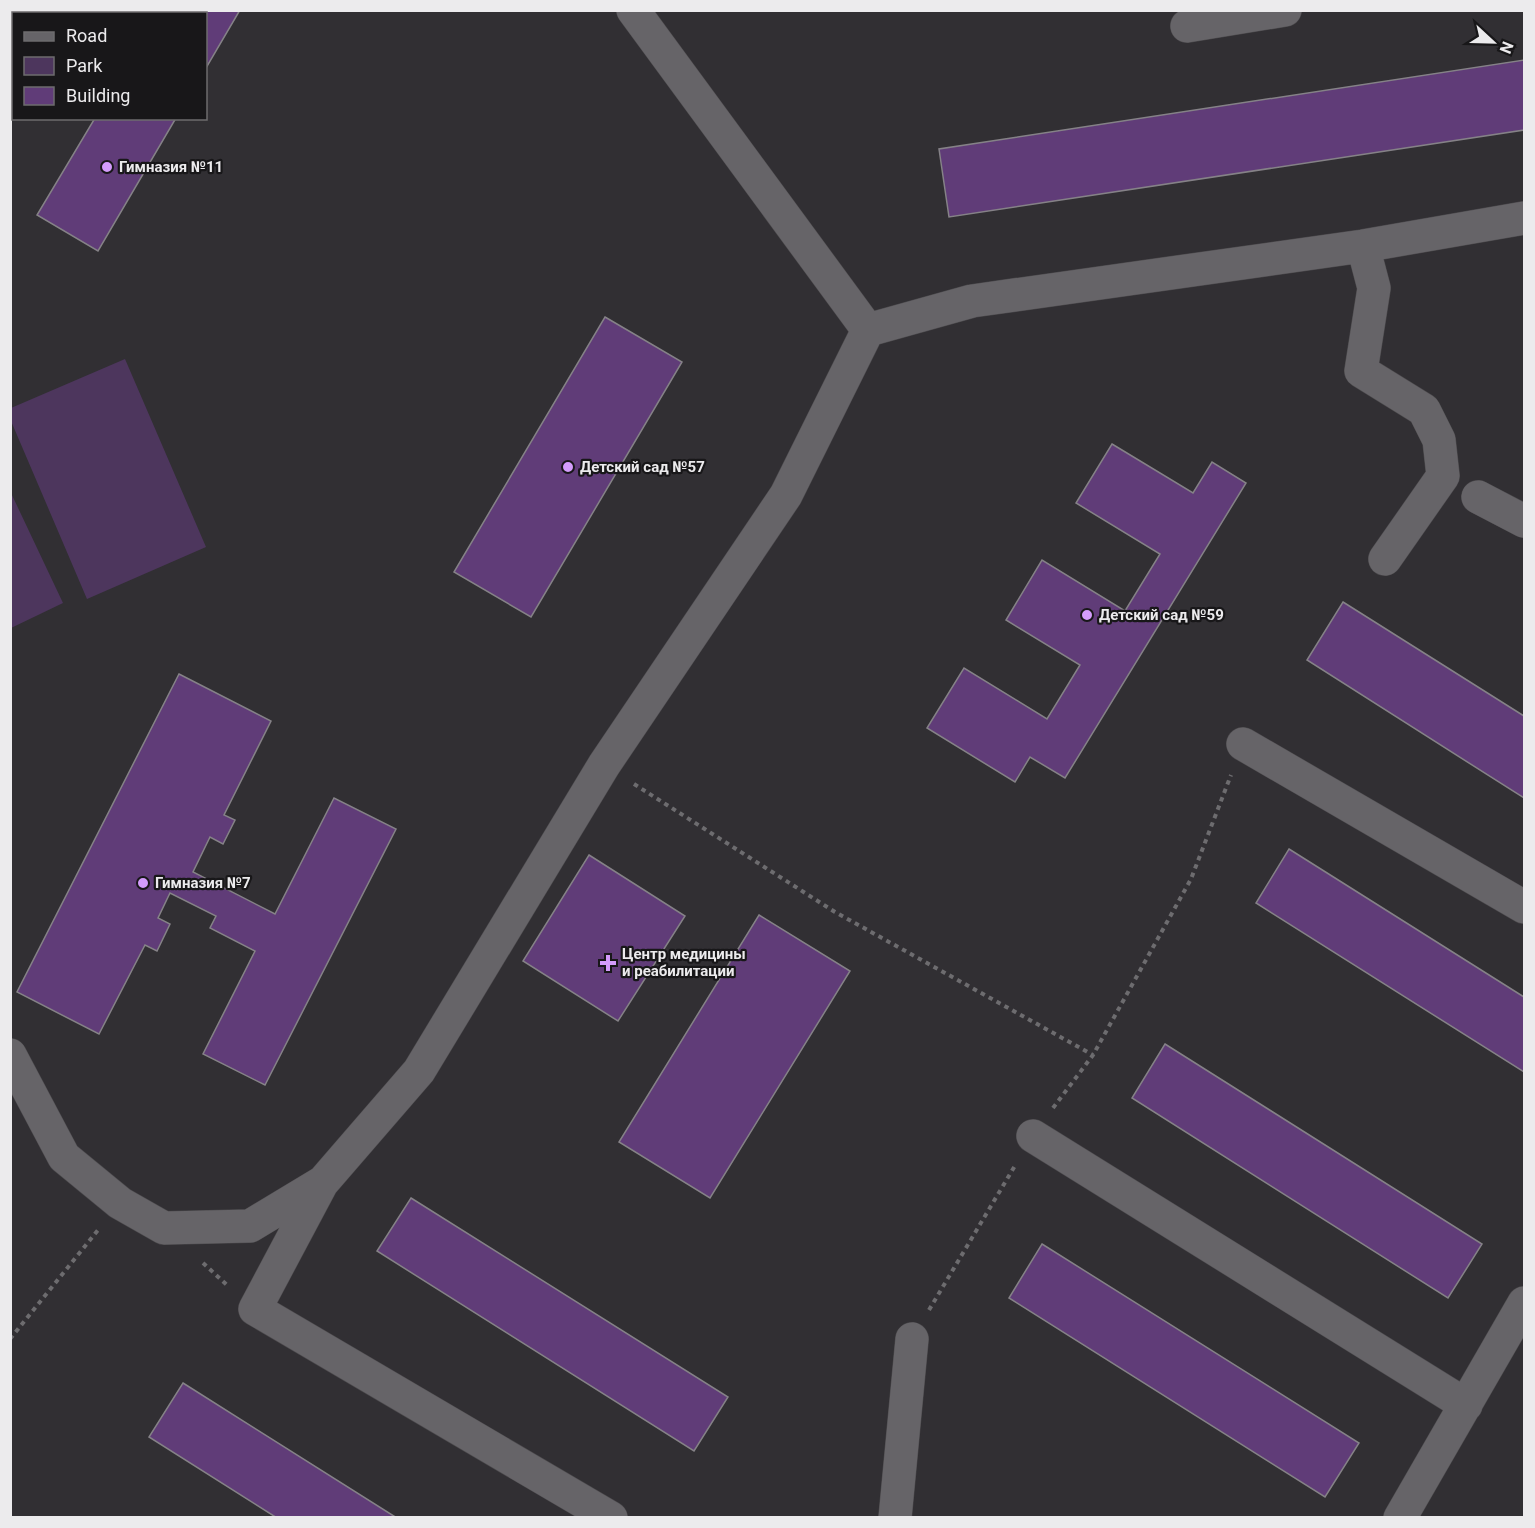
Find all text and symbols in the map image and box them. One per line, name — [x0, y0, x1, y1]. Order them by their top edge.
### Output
legend — [12, 12, 207, 120]
north arrow — [1463, 12, 1523, 72]
text: Road — [66, 25, 107, 46]
text: N — [1496, 39, 1517, 56]
text: Park — [66, 55, 103, 76]
text: Building — [66, 85, 130, 106]
place label: Гимназия №11 — [119, 158, 223, 176]
marker: Гимназия №11 — [100, 160, 114, 174]
place label: Детский сад №57 — [580, 458, 705, 476]
marker: Детский сад №57 — [561, 460, 575, 474]
place label: Детский сад №59 — [1099, 606, 1224, 624]
marker: Детский сад №59 — [1080, 608, 1094, 622]
place label: Гимназия №7 — [155, 874, 251, 892]
marker: Гимназия №7 — [136, 876, 150, 890]
place label: Центр медицины и реабилитации — [622, 945, 746, 980]
marker: Центр медицины и реабилитации — [599, 954, 617, 972]

